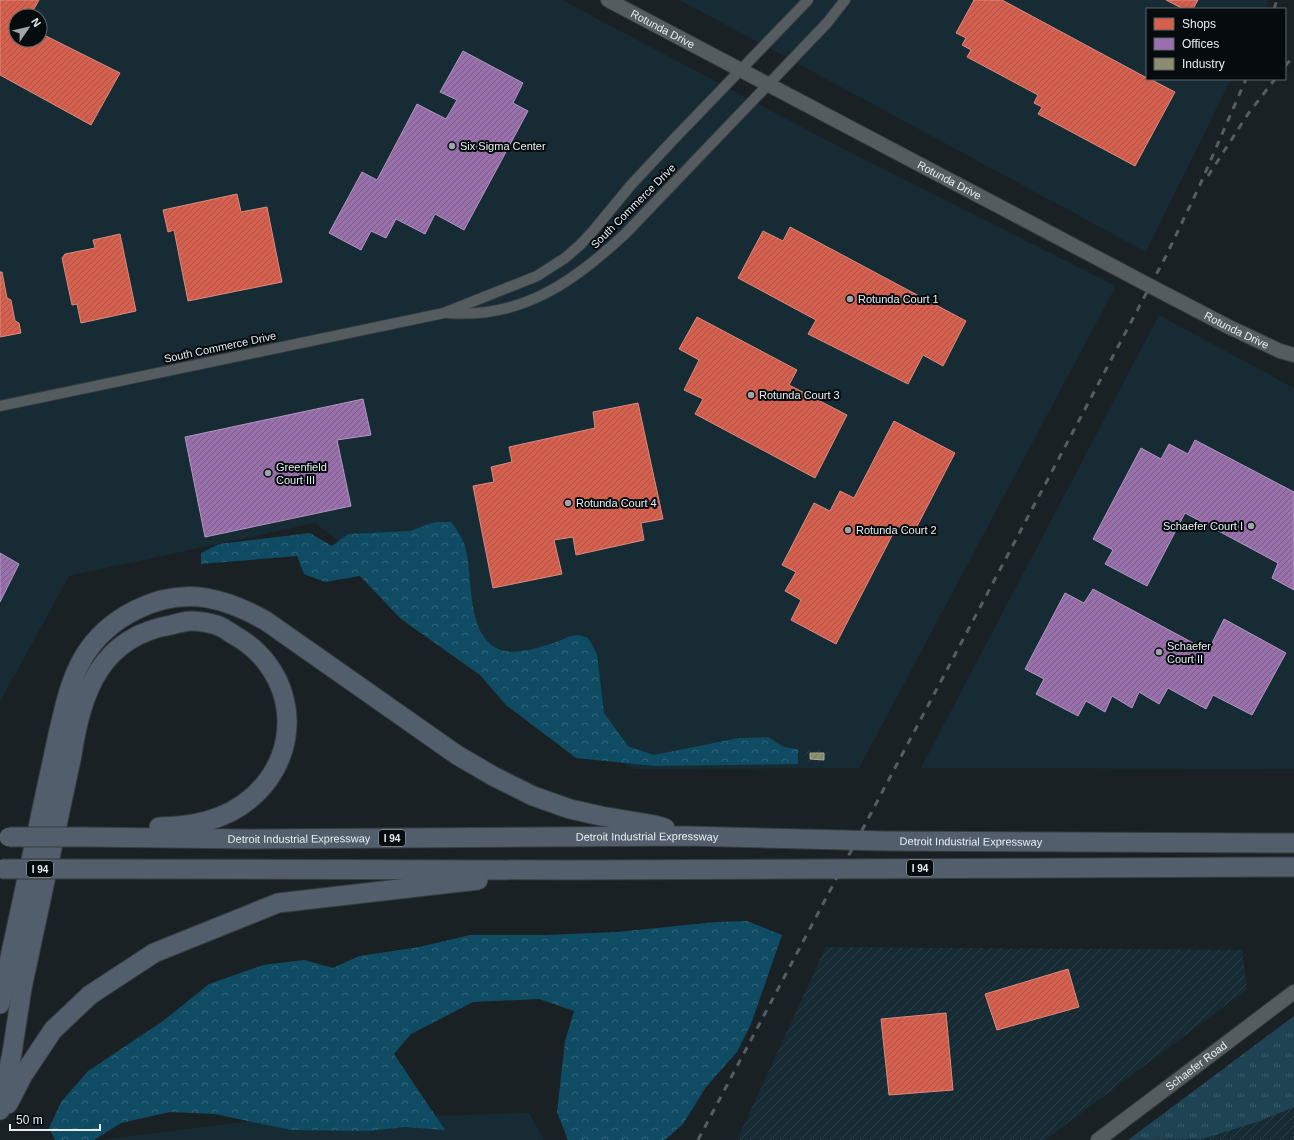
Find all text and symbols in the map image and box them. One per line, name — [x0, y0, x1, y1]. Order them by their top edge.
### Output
street label: Rotunda Drive — [629, 7, 697, 51]
north arrow — [8, 8, 48, 48]
legend — [1146, 8, 1286, 80]
text: N — [29, 16, 44, 29]
text: Shops — [1182, 17, 1216, 31]
text: Offices — [1182, 37, 1219, 51]
text: Industry — [1182, 57, 1225, 71]
place label: Six Sigma Center — [460, 140, 546, 152]
marker: Six Sigma Center — [447, 141, 457, 151]
street label: Rotunda Drive — [915, 158, 983, 202]
street label: South Commerce Drive — [588, 161, 678, 251]
place label: Rotunda Court 1 — [858, 293, 939, 305]
marker: Rotunda Court 1 — [845, 294, 855, 304]
street label: Rotunda Drive — [1202, 309, 1271, 351]
street label: South Commerce Drive — [163, 329, 277, 365]
place label: Rotunda Court 3 — [759, 389, 840, 401]
marker: Rotunda Court 3 — [746, 390, 756, 400]
place label: Greenfield Court III — [276, 461, 327, 486]
marker: Greenfield Court III — [263, 468, 273, 478]
place label: Rotunda Court 4 — [576, 497, 657, 509]
marker: Rotunda Court 4 — [563, 498, 573, 508]
place label: Schaefer Court I — [1163, 520, 1243, 532]
marker: Schaefer Court I — [1246, 521, 1256, 531]
place label: Rotunda Court 2 — [856, 524, 937, 536]
marker: Rotunda Court 2 — [843, 525, 853, 535]
place label: Schaefer Court II — [1167, 640, 1211, 665]
marker: Schaefer Court II — [1154, 647, 1164, 657]
road number: I 94 — [379, 830, 405, 846]
street label: Detroit Industrial Expressway — [576, 830, 719, 843]
street label: Detroit Industrial Expressway — [228, 832, 371, 845]
street label: Detroit Industrial Expressway — [900, 835, 1043, 848]
road number: I 94 — [907, 860, 933, 876]
road number: I 94 — [27, 861, 53, 877]
street label: Schaefer Road — [1163, 1039, 1229, 1093]
scale bar — [10, 1106, 100, 1132]
text: 50 m — [16, 1113, 43, 1127]

